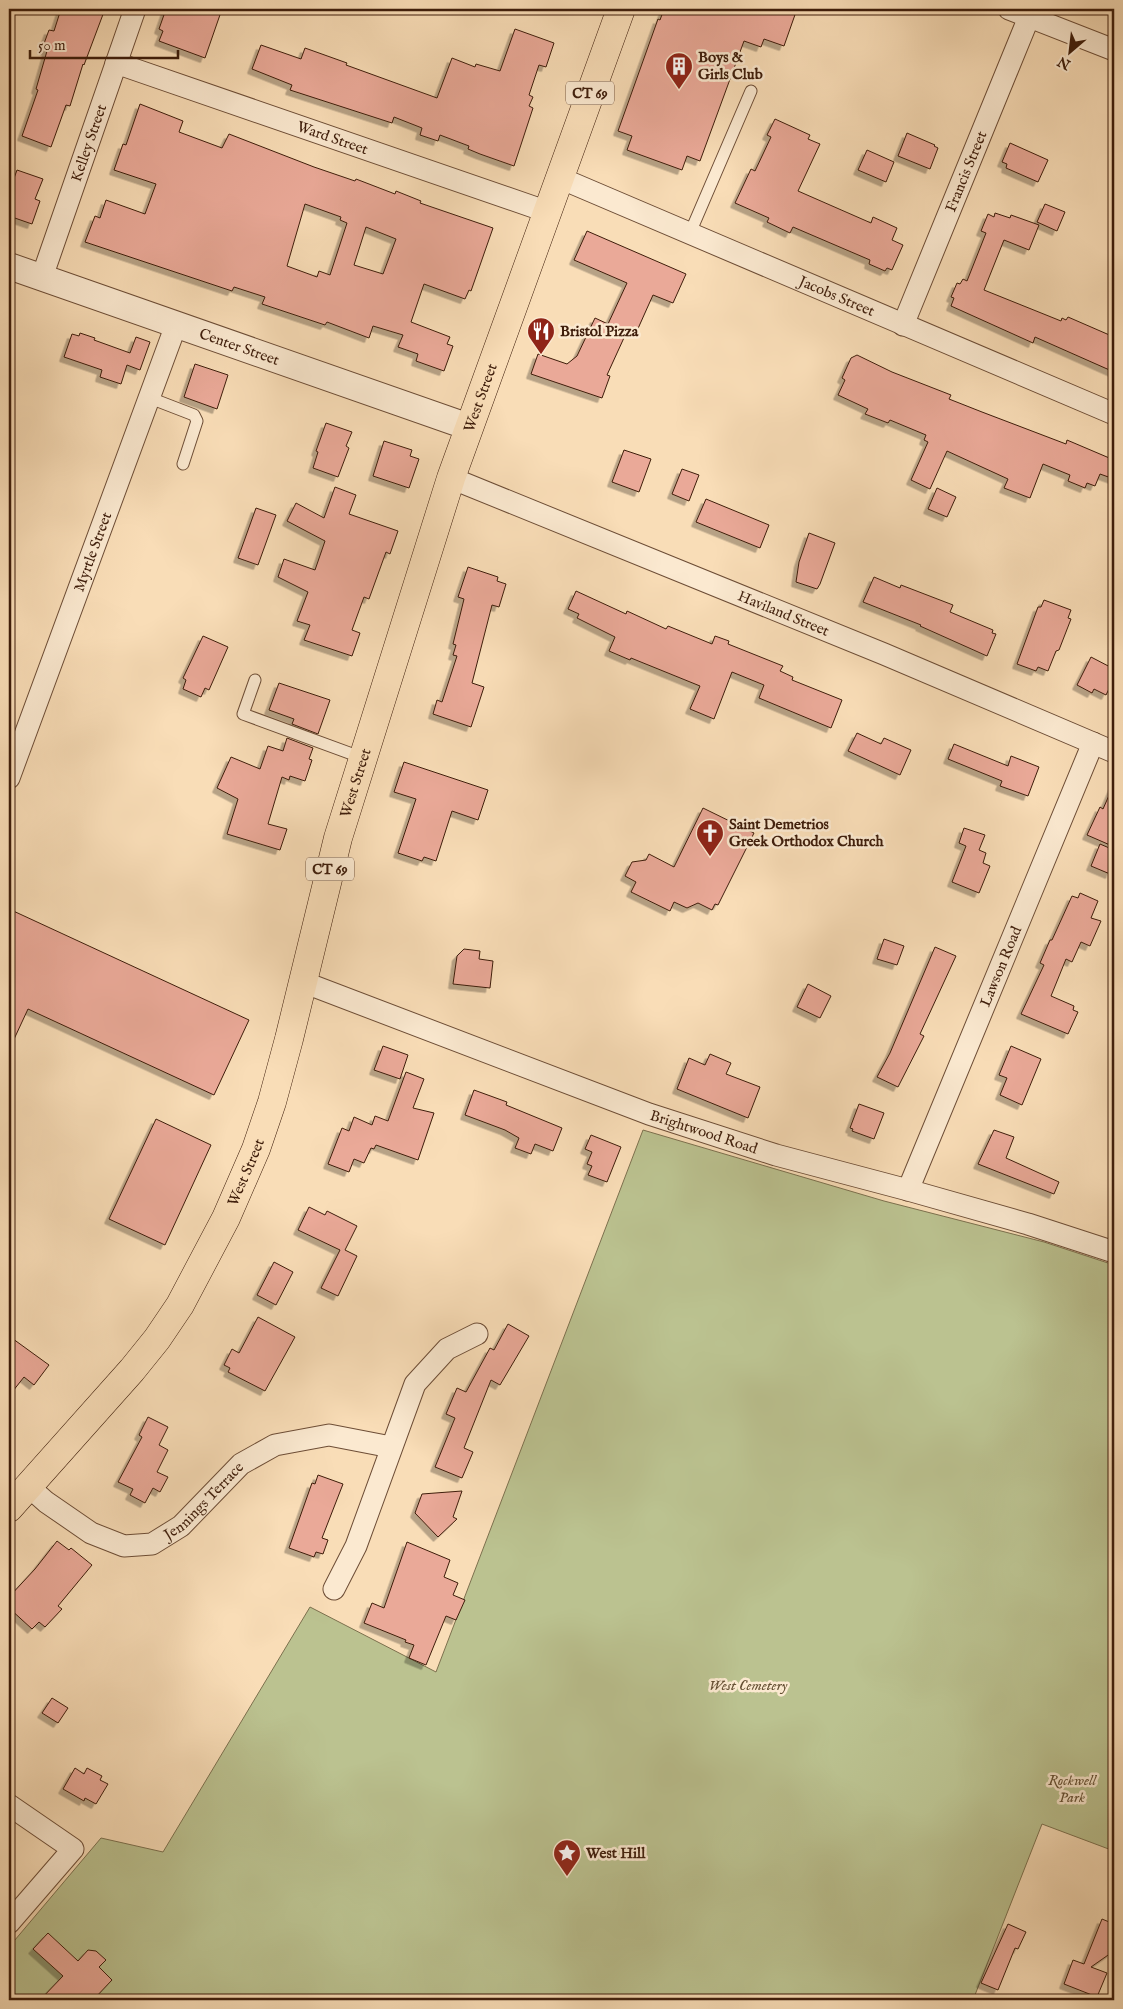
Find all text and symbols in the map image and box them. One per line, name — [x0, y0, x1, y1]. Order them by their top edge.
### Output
scale bar — [30, 28, 178, 60]
north arrow — [1046, 28, 1096, 78]
text: 50 m — [38, 36, 66, 55]
place label: Boys & Girls Club — [698, 48, 763, 84]
building icon: Boys & Girls Club — [664, 51, 694, 90]
text: N — [1055, 52, 1075, 74]
road number: CT 69 — [566, 82, 614, 105]
street label: Kelley Street — [67, 102, 111, 184]
street label: Ward Street — [294, 117, 370, 159]
street label: Francis Street — [941, 128, 991, 215]
street label: Jacobs Street — [794, 271, 878, 321]
restaurant icon: Bristol Pizza — [526, 316, 556, 355]
place label: Bristol Pizza — [560, 322, 639, 341]
street label: Center Street — [196, 324, 282, 370]
street label: West Street — [459, 361, 502, 435]
street label: Myrtle Street — [69, 510, 116, 594]
street label: Haviland Street — [735, 587, 832, 641]
street label: West Street — [336, 746, 376, 820]
place label: Saint Demetrios Greek Orthodox Church — [729, 815, 884, 851]
church icon: Saint Demetrios Greek Orthodox Church — [695, 818, 725, 857]
road number: CT 69 — [306, 858, 354, 881]
street label: Lawson Road — [976, 923, 1026, 1010]
street label: Brightwood Road — [648, 1106, 761, 1159]
street label: West Street — [223, 1136, 269, 1209]
street label: Jennings Terrace — [159, 1458, 248, 1545]
park label: West Cemetery — [709, 1676, 788, 1695]
park label: Rockwell Park — [1048, 1771, 1097, 1807]
place icon: West Hill — [552, 1838, 582, 1877]
place label: West Hill — [585, 1844, 646, 1863]

